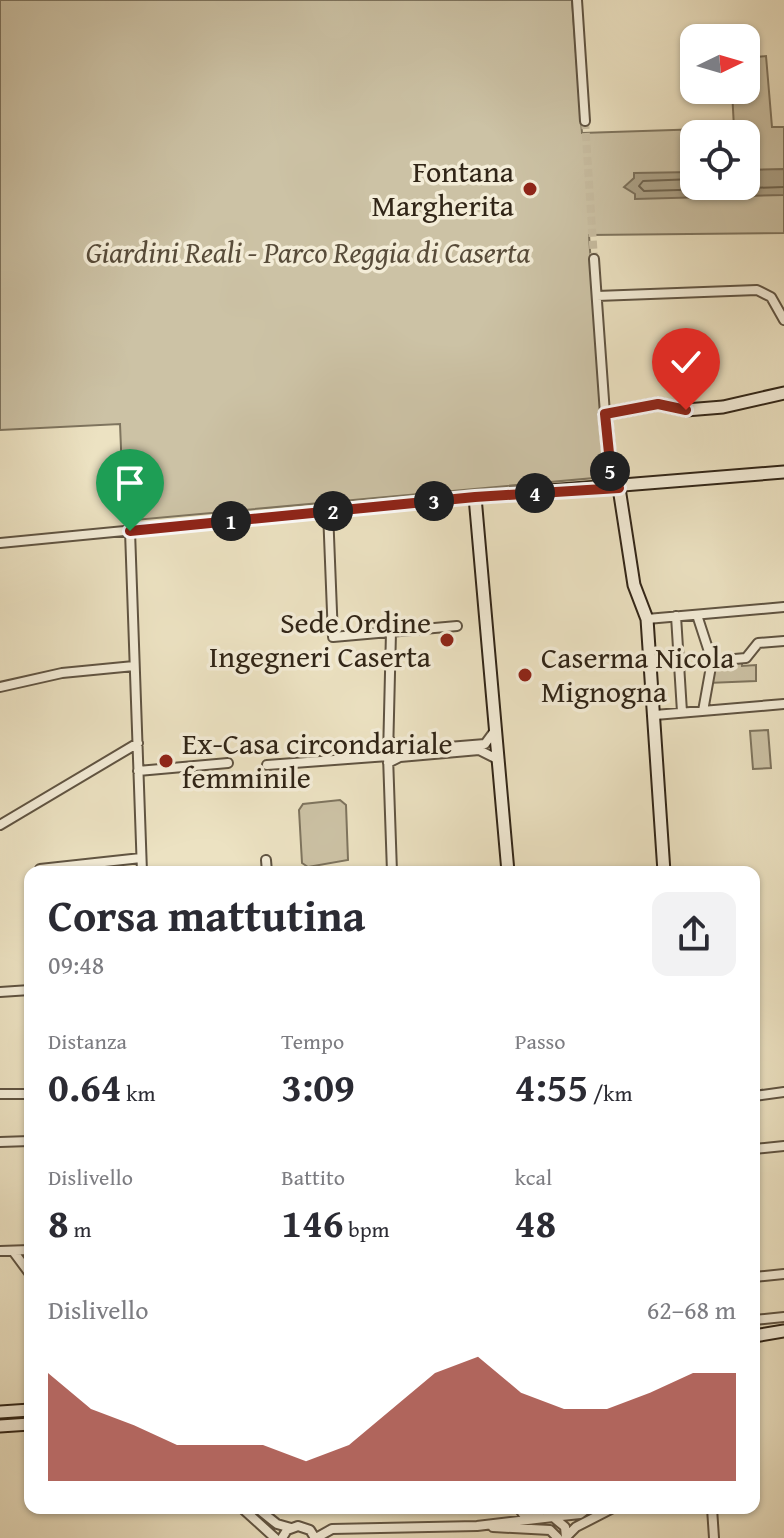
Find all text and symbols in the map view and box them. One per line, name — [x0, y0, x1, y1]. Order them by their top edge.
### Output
north arrow — [680, 24, 760, 104]
map controls — [680, 24, 760, 200]
button: locate — [680, 120, 760, 200]
place label: Fontana Margherita — [371, 149, 514, 227]
marker: Fontana Margherita — [521, 180, 539, 198]
park label: Giardini Reali - Parco Reggia di Caserta — [86, 230, 531, 274]
pin — [652, 328, 720, 410]
icon: check — [664, 340, 708, 384]
pin — [96, 449, 164, 531]
pin: 5 — [590, 451, 630, 491]
text: 5 — [604, 455, 616, 487]
icon: arrive — [108, 461, 152, 505]
pin: 4 — [515, 473, 555, 513]
text: 4 — [529, 477, 541, 509]
pin: 3 — [414, 481, 454, 521]
text: 3 — [428, 485, 440, 517]
pin: 2 — [313, 491, 353, 531]
text: 2 — [327, 495, 339, 527]
pin: 1 — [211, 501, 251, 541]
text: 1 — [225, 505, 237, 537]
place label: Sede Ordine Ingegneri Caserta — [209, 600, 431, 678]
marker: Sede Ordine Ingegneri Caserta — [438, 631, 456, 649]
place label: Caserma Nicola Mignogna — [541, 635, 734, 713]
marker: Caserma Nicola Mignogna — [516, 666, 534, 684]
place label: Ex-Casa circondariale femminile — [182, 721, 453, 799]
marker: Ex-Casa circondariale femminile — [157, 752, 175, 770]
text: Corsa mattutina — [48, 883, 365, 947]
button: share — [652, 892, 736, 976]
text: 09:48 — [48, 945, 104, 984]
text: Distanza — [48, 1025, 127, 1057]
text: Tempo — [281, 1025, 344, 1057]
text: Passo — [515, 1025, 566, 1057]
text: 0.64 — [48, 1057, 121, 1116]
text: 3:09 — [281, 1057, 355, 1116]
text: 4:55 — [515, 1057, 588, 1116]
text: km — [121, 1077, 155, 1109]
text: /km — [588, 1077, 633, 1109]
text: Dislivello — [48, 1161, 133, 1193]
text: Battito — [281, 1161, 345, 1193]
text: kcal — [515, 1161, 552, 1193]
text: 8 — [48, 1193, 69, 1252]
text: 146 — [281, 1193, 344, 1252]
text: 48 — [515, 1193, 556, 1252]
text: m — [69, 1213, 92, 1245]
text: bpm — [344, 1213, 390, 1245]
text: Dislivello — [48, 1290, 148, 1329]
text: 62–68 m — [647, 1290, 736, 1329]

